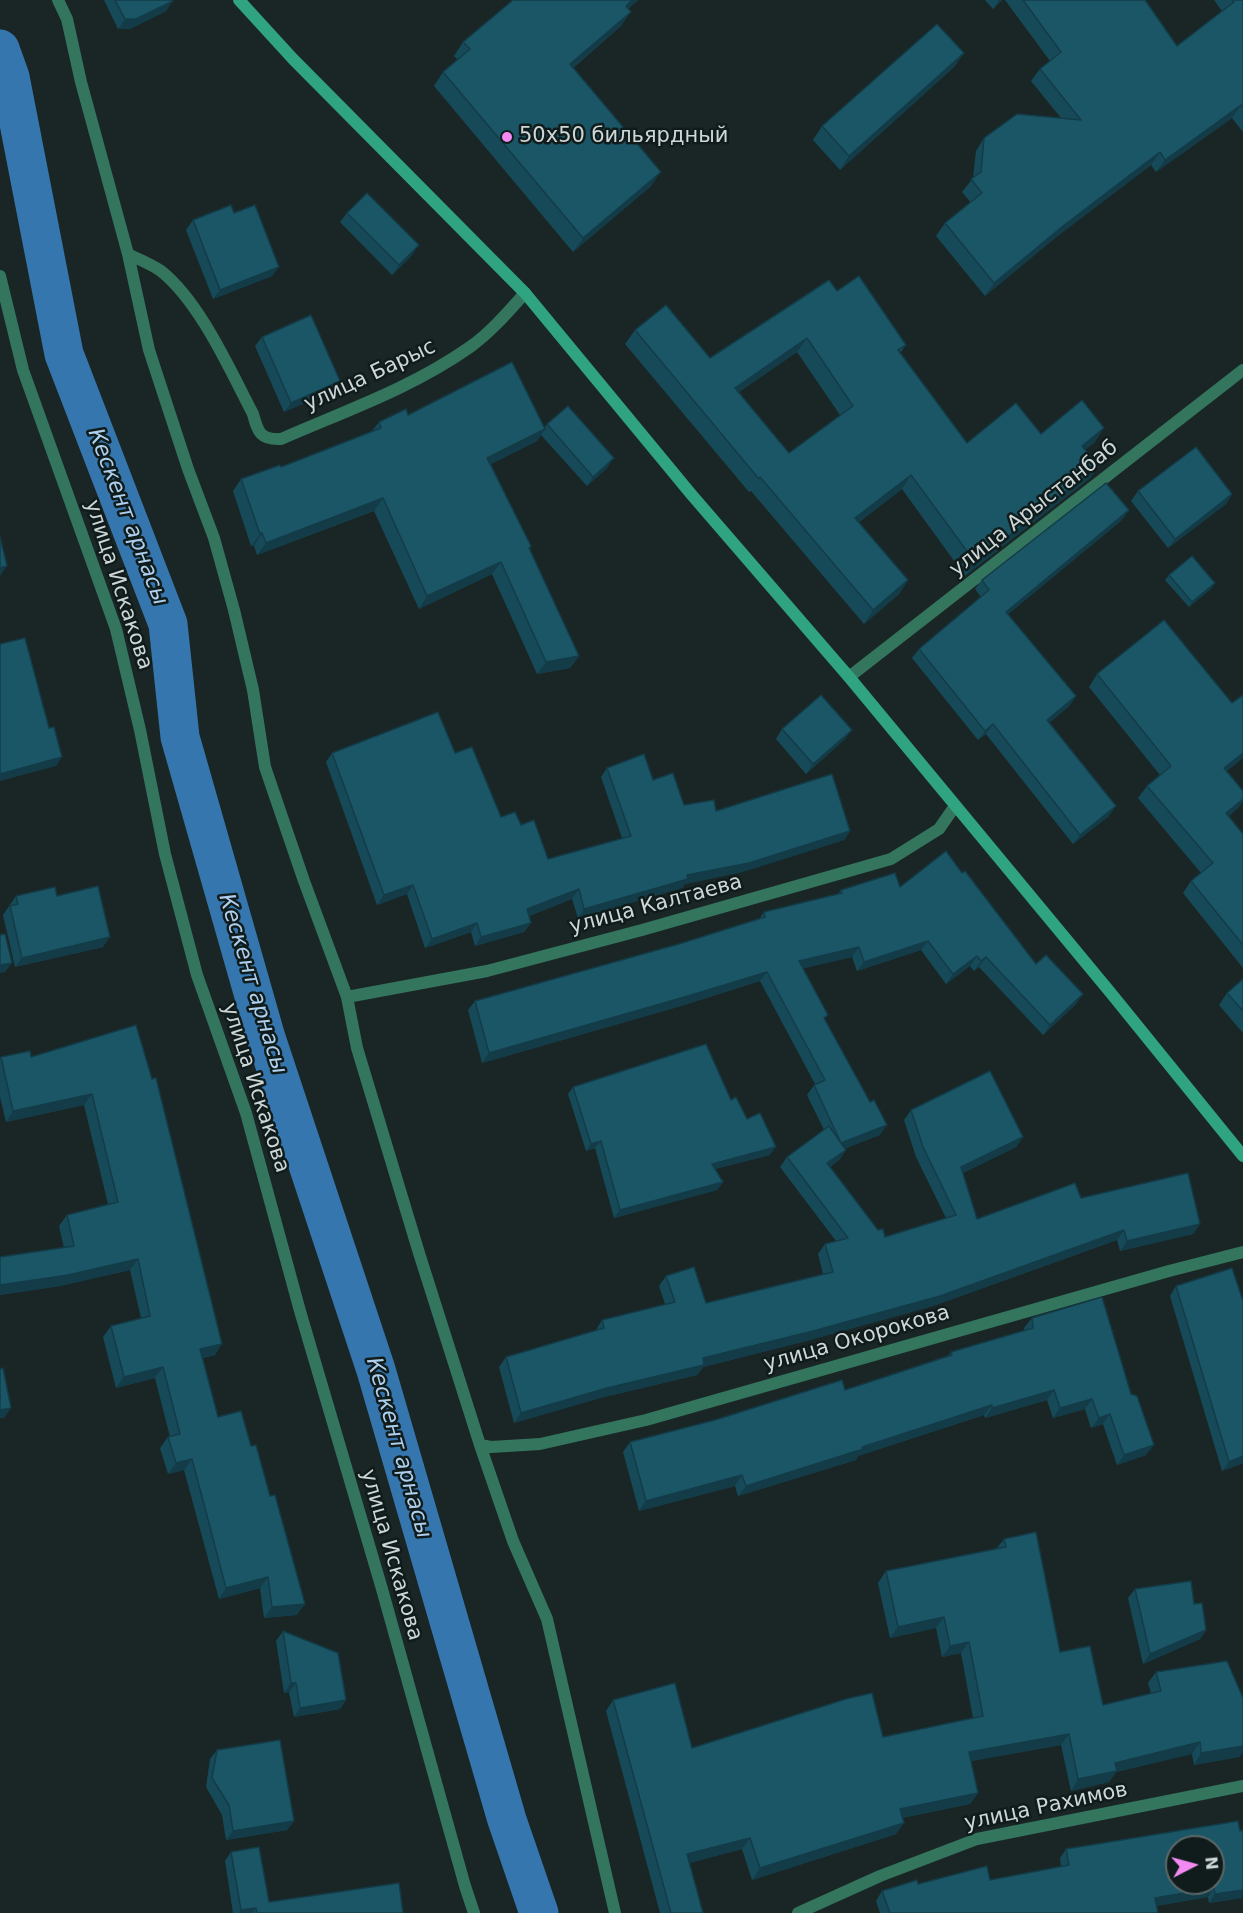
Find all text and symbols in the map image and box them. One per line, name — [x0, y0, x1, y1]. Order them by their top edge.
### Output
place label: 50х50 бильярдный — [519, 124, 728, 150]
marker: 50х50 бильярдный — [500, 130, 514, 144]
street label: улица Барыс — [300, 335, 440, 417]
water label: Кескент арнасы — [81, 425, 173, 609]
street label: улица Арыстанбаб — [945, 435, 1123, 583]
street label: улица Искакова — [79, 497, 157, 673]
street label: улица Калтаева — [567, 870, 745, 940]
water label: Кескент арнасы — [212, 891, 292, 1077]
street label: улица Искакова — [216, 1000, 294, 1176]
street label: улица Окорокова — [761, 1300, 953, 1378]
water label: Кескент арнасы — [360, 1354, 436, 1542]
street label: улица Искакова — [355, 1466, 427, 1644]
street label: улица Рахимов — [962, 1777, 1130, 1837]
north arrow — [1165, 1835, 1225, 1895]
text: N — [1201, 1856, 1222, 1871]

